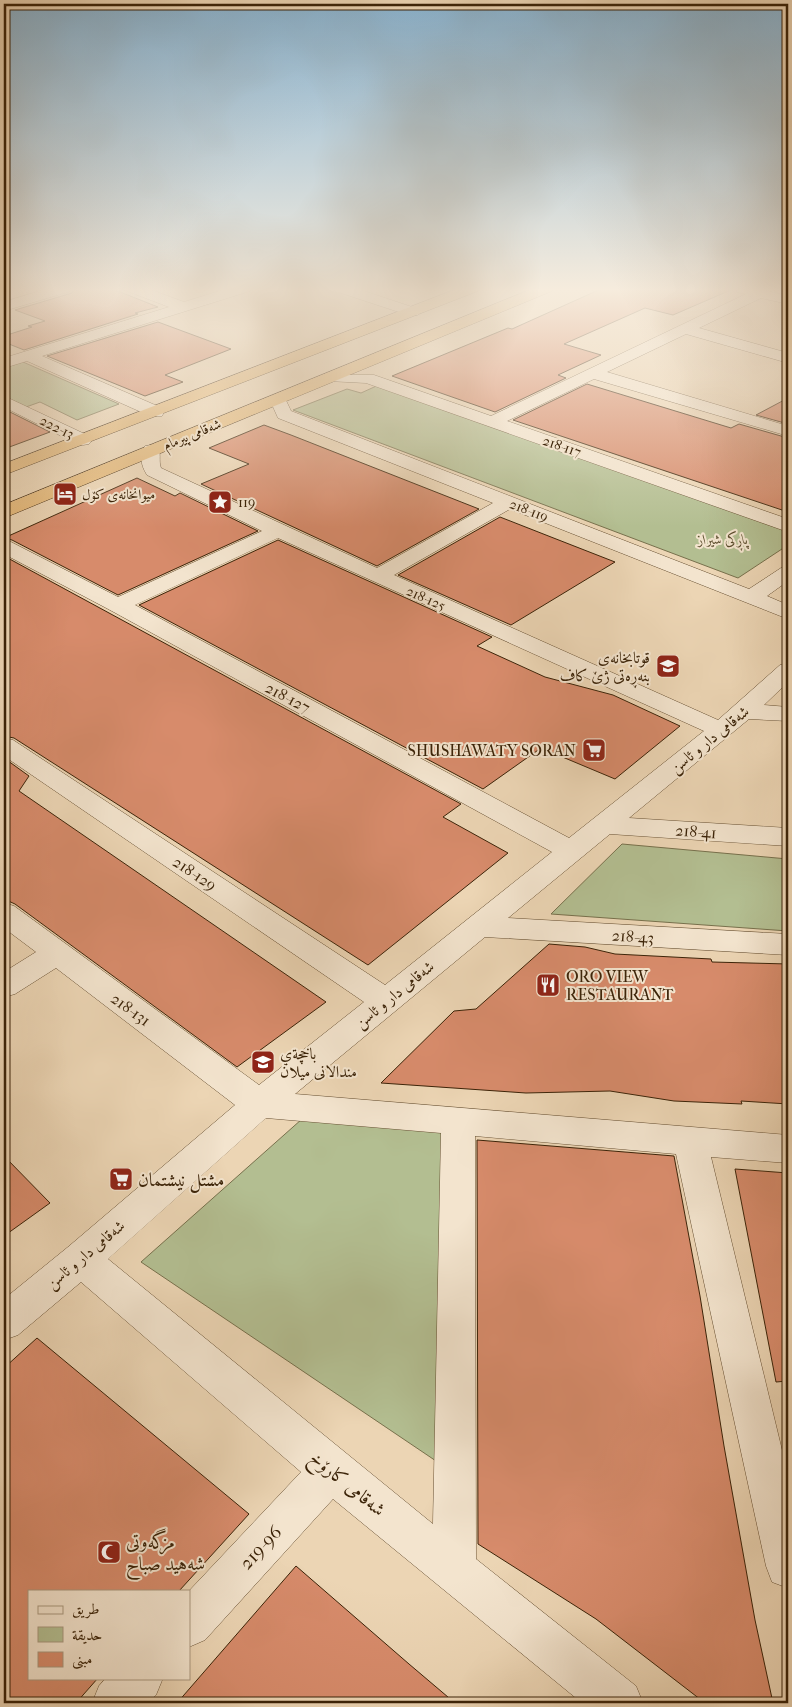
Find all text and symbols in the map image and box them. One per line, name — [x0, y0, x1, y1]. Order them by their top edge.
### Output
street label: 222-13 — [37, 412, 77, 443]
street label: شەقامی پیرمام — [161, 415, 225, 457]
street label: 218-117 — [540, 432, 584, 461]
hotel icon: میوانخانەی کۆل — [52, 481, 78, 507]
place label: میوانخانەی کۆل — [82, 486, 155, 503]
place icon: 119 — [207, 489, 233, 515]
place label: 119 — [238, 494, 255, 511]
street label: 218-119 — [507, 495, 551, 526]
park label: پاڕکی شیراز — [697, 530, 750, 551]
street label: 218-125 — [404, 582, 448, 615]
place label: قوتابخانەی بنەڕەتی ژێ کاف — [560, 648, 650, 689]
school or university icon: قوتابخانەی بنەڕەتی ژێ کاف — [655, 653, 681, 679]
street label: 218-127 — [262, 678, 314, 717]
street label: شەقامی دار و ئاسن — [666, 702, 754, 779]
supermarket icon: SHUSHAWATY SORAN — [581, 737, 607, 763]
place label: SHUSHAWATY SORAN — [408, 741, 576, 760]
street label: 218-41 — [675, 821, 717, 842]
street label: 218-129 — [169, 852, 220, 895]
street label: 218-43 — [611, 926, 655, 947]
street label: شەقامی دار و ئاسن — [351, 957, 439, 1034]
place label: ORO VIEW RESTAURANT — [566, 967, 674, 1004]
restaurant icon: ORO VIEW RESTAURANT — [535, 972, 561, 998]
street label: 218-131 — [107, 989, 154, 1030]
place label: باخچةي مندالانى ميلان — [280, 1044, 357, 1081]
school or university icon: باخچةي مندالانى ميلان — [250, 1049, 276, 1075]
supermarket icon: مشتل نيشتمان — [108, 1166, 134, 1192]
place label: مشتل نيشتمان — [138, 1169, 224, 1193]
street label: شەقامی دار و ئاسن — [42, 1216, 130, 1294]
street label: شەقامی کارۆخ — [301, 1447, 390, 1526]
street label: 219-96 — [235, 1521, 287, 1574]
place label: مزگه‌وتی شه‌هید صباح — [126, 1528, 205, 1581]
mosque icon: مزگه‌وتی شه‌هید صباح — [96, 1539, 122, 1565]
legend — [28, 1590, 190, 1680]
text: طريق — [72, 1600, 99, 1619]
text: حديقة — [72, 1626, 102, 1644]
text: مبنى — [72, 1650, 92, 1670]

